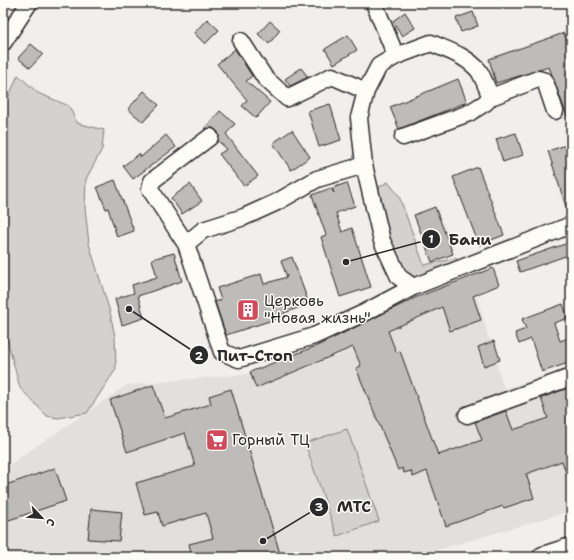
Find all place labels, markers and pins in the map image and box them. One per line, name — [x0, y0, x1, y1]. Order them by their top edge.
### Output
callout: Бани — [421, 225, 499, 253]
place label: Церковь "Новая жизнь" — [264, 291, 371, 328]
building icon: Церковь "Новая жизнь" — [235, 297, 261, 323]
callout: Пит-Стоп — [189, 341, 301, 369]
supermarket icon: Горный ТЦ — [204, 427, 230, 453]
place label: Горный ТЦ — [232, 430, 310, 450]
callout: МТС — [309, 493, 380, 521]

